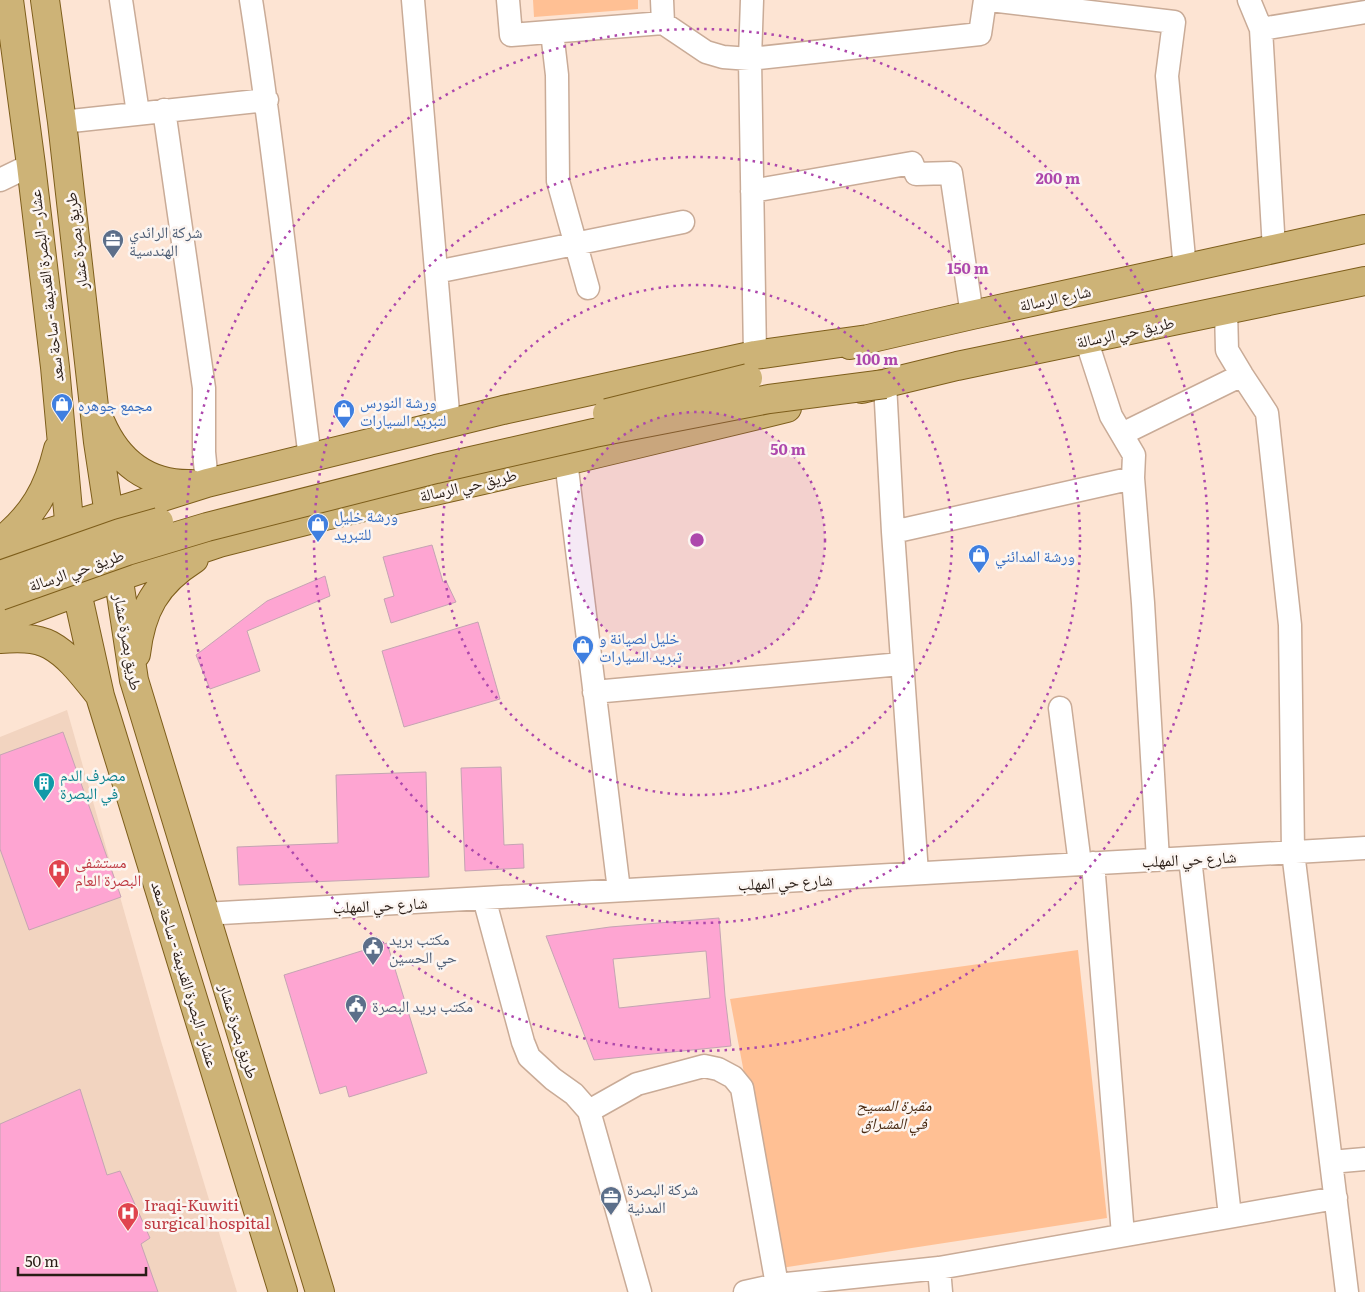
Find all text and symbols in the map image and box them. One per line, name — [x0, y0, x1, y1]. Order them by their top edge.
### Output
text: 200 m — [1036, 166, 1080, 189]
street label: عشار - البصرة القديمة - ساحة سعد — [21, 188, 69, 384]
street label: طريق بصرة عشار — [57, 191, 93, 292]
place label: شركة الرائدي الهندسية — [129, 219, 202, 261]
office icon: شركة الرائدي الهندسية — [101, 228, 125, 259]
text: 150 m — [947, 256, 989, 279]
street label: شارع الرسالة — [1017, 278, 1093, 316]
street label: طريق حي الرسالة — [1074, 309, 1176, 355]
text: 100 m — [856, 347, 898, 370]
place label: ورشة النورس لتبريد السيارات — [360, 389, 447, 431]
shop icon: مجمع جوهره — [50, 392, 74, 423]
place label: مجمع جوهره — [78, 392, 152, 416]
shop icon: ورشة النورس لتبريد السيارات — [332, 398, 356, 429]
text: 50 m — [770, 437, 806, 460]
street label: طريق حي الرسالة — [417, 461, 520, 509]
place label: ورشة خليل للتبريد — [334, 503, 398, 545]
shop icon: ورشة خليل للتبريد — [306, 512, 330, 543]
centre of rings — [688, 531, 706, 549]
street label: طريق حي الرسالة — [25, 542, 127, 598]
shop icon: ورشة المدائني — [967, 543, 991, 574]
place label: ورشة المدائني — [995, 543, 1075, 569]
street label: طريق بصرة عشار — [109, 591, 149, 692]
place label: خليل لصيانة و تبريد السيارات — [599, 625, 682, 667]
shop icon: خليل لصيانة و تبريد السيارات — [571, 634, 595, 665]
place label: مصرف الدم في البصرة — [60, 762, 126, 806]
building icon: مصرف الدم في البصرة — [32, 771, 56, 802]
street label: شارع حي المهلب — [1141, 844, 1237, 875]
place label: مستشفى البصرة العام — [75, 849, 141, 891]
hospital icon: مستشفى البصرة العام — [47, 858, 71, 889]
street label: شارع حي المهلب — [737, 867, 833, 898]
street label: عشار - البصرة القديمة - ساحة سعد — [146, 878, 226, 1070]
street label: شارع حي المهلب — [332, 890, 428, 921]
place label: مكتب بريد حي الحسين — [389, 926, 457, 970]
public building icon: مكتب بريد حي الحسين — [361, 935, 385, 966]
street label: طريق بصرة عشار — [214, 980, 266, 1081]
public building icon: مكتب بريد البصرة — [344, 993, 368, 1024]
place label: مكتب بريد البصرة — [372, 993, 473, 1017]
park label: مقبرة المسيح في المشراق — [856, 1092, 932, 1136]
place label: شركة البصرة المدنية — [627, 1176, 698, 1218]
office icon: شركة البصرة المدنية — [599, 1185, 623, 1216]
place label: Iraqi-Kuwiti surgical hospital — [144, 1192, 270, 1234]
hospital icon: Iraqi-Kuwiti surgical hospital — [116, 1201, 140, 1232]
scale bar — [18, 1244, 145, 1276]
text: 50 m — [25, 1249, 59, 1272]

